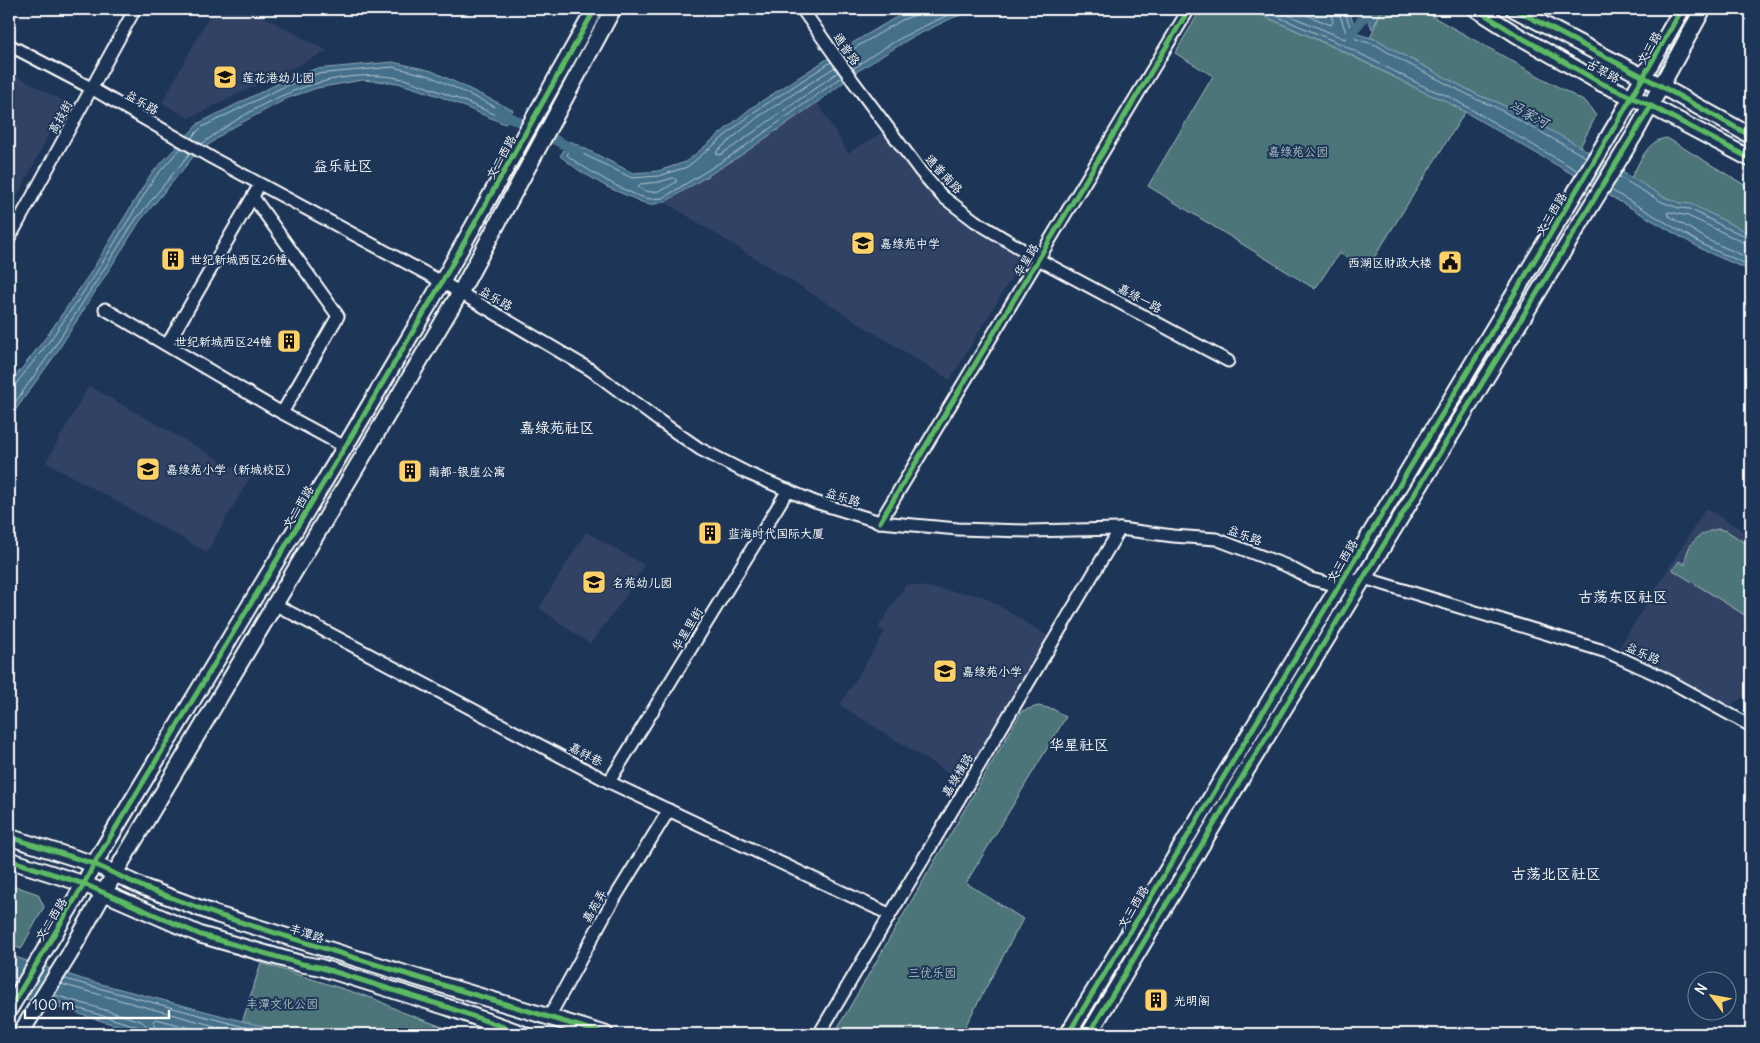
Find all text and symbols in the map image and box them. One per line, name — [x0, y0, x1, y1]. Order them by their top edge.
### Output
street label: 文三路 — [1634, 29, 1664, 67]
street label: 通普路 — [831, 30, 863, 68]
street label: 古翠路 — [1584, 56, 1622, 86]
school or university icon: 莲花港幼儿园 — [212, 64, 238, 90]
place label: 莲花港幼儿园 — [242, 70, 314, 85]
street label: 益乐路 — [123, 87, 161, 117]
water label: 冯家河 — [1506, 96, 1554, 133]
street label: 高技街 — [45, 98, 75, 136]
street label: 文二西路 — [483, 132, 519, 182]
park label: 嘉绿苑公园 — [1268, 144, 1328, 159]
street label: 通普南路 — [922, 151, 966, 197]
district label: 益乐社区 — [313, 156, 373, 175]
street label: 文三西路 — [1532, 190, 1570, 238]
school or university icon: 嘉绿苑中学 — [850, 230, 876, 256]
place label: 嘉绿苑中学 — [880, 236, 940, 251]
street label: 华星路 — [1010, 241, 1042, 279]
building icon: 世纪新城西区26幢 — [160, 246, 186, 272]
public building icon: 西湖区财政大楼 — [1437, 249, 1463, 275]
place label: 世纪新城西区26幢 — [190, 252, 288, 267]
place label: 西湖区财政大楼 — [1348, 255, 1432, 270]
street label: 嘉绿一路 — [1115, 280, 1165, 316]
street label: 益乐路 — [477, 283, 515, 313]
building icon: 世纪新城西区24幢 — [276, 328, 302, 354]
place label: 世纪新城西区24幢 — [175, 334, 272, 349]
district label: 嘉绿苑社区 — [519, 418, 595, 437]
school or university icon: 嘉绿苑小学（新城校区） — [135, 456, 161, 482]
building icon: 南都-银座公寓 — [397, 458, 423, 484]
place label: 嘉绿苑小学（新城校区） — [166, 462, 298, 477]
place label: 南都-银座公寓 — [428, 464, 505, 479]
street label: 文二西路 — [279, 483, 317, 531]
street label: 益乐路 — [824, 485, 862, 509]
building icon: 蓝海时代国际大厦 — [697, 520, 723, 546]
street label: 益乐路 — [1226, 522, 1264, 548]
place label: 蓝海时代国际大厦 — [728, 526, 824, 541]
street label: 文三西路 — [1323, 537, 1361, 585]
school or university icon: 名苑幼儿园 — [581, 569, 607, 595]
place label: 名苑幼儿园 — [612, 575, 672, 590]
district label: 古荡东区社区 — [1578, 587, 1668, 606]
street label: 华星里街 — [668, 605, 706, 653]
street label: 益乐路 — [1623, 639, 1663, 667]
school or university icon: 嘉绿苑小学 — [932, 658, 958, 684]
place label: 嘉绿苑小学 — [962, 664, 1022, 679]
district label: 华星社区 — [1049, 735, 1109, 754]
street label: 嘉祥巷 — [567, 739, 605, 769]
street label: 嘉绿横路 — [938, 751, 976, 799]
district label: 古荡北区社区 — [1511, 864, 1601, 883]
street label: 文三西路 — [1114, 883, 1152, 931]
street label: 嘉苑弄 — [579, 887, 609, 925]
street label: 文二西路 — [32, 895, 70, 943]
street label: 丰潭路 — [288, 920, 326, 946]
park label: 三优乐园 — [908, 965, 956, 980]
north arrow — [1688, 970, 1738, 1020]
text: N — [1691, 980, 1711, 998]
building icon: 光明阁 — [1143, 987, 1169, 1013]
scale bar — [25, 988, 169, 1020]
place label: 光明阁 — [1174, 993, 1210, 1008]
text: 100 m — [32, 995, 74, 1014]
park label: 丰潭文化公园 — [246, 996, 318, 1011]

